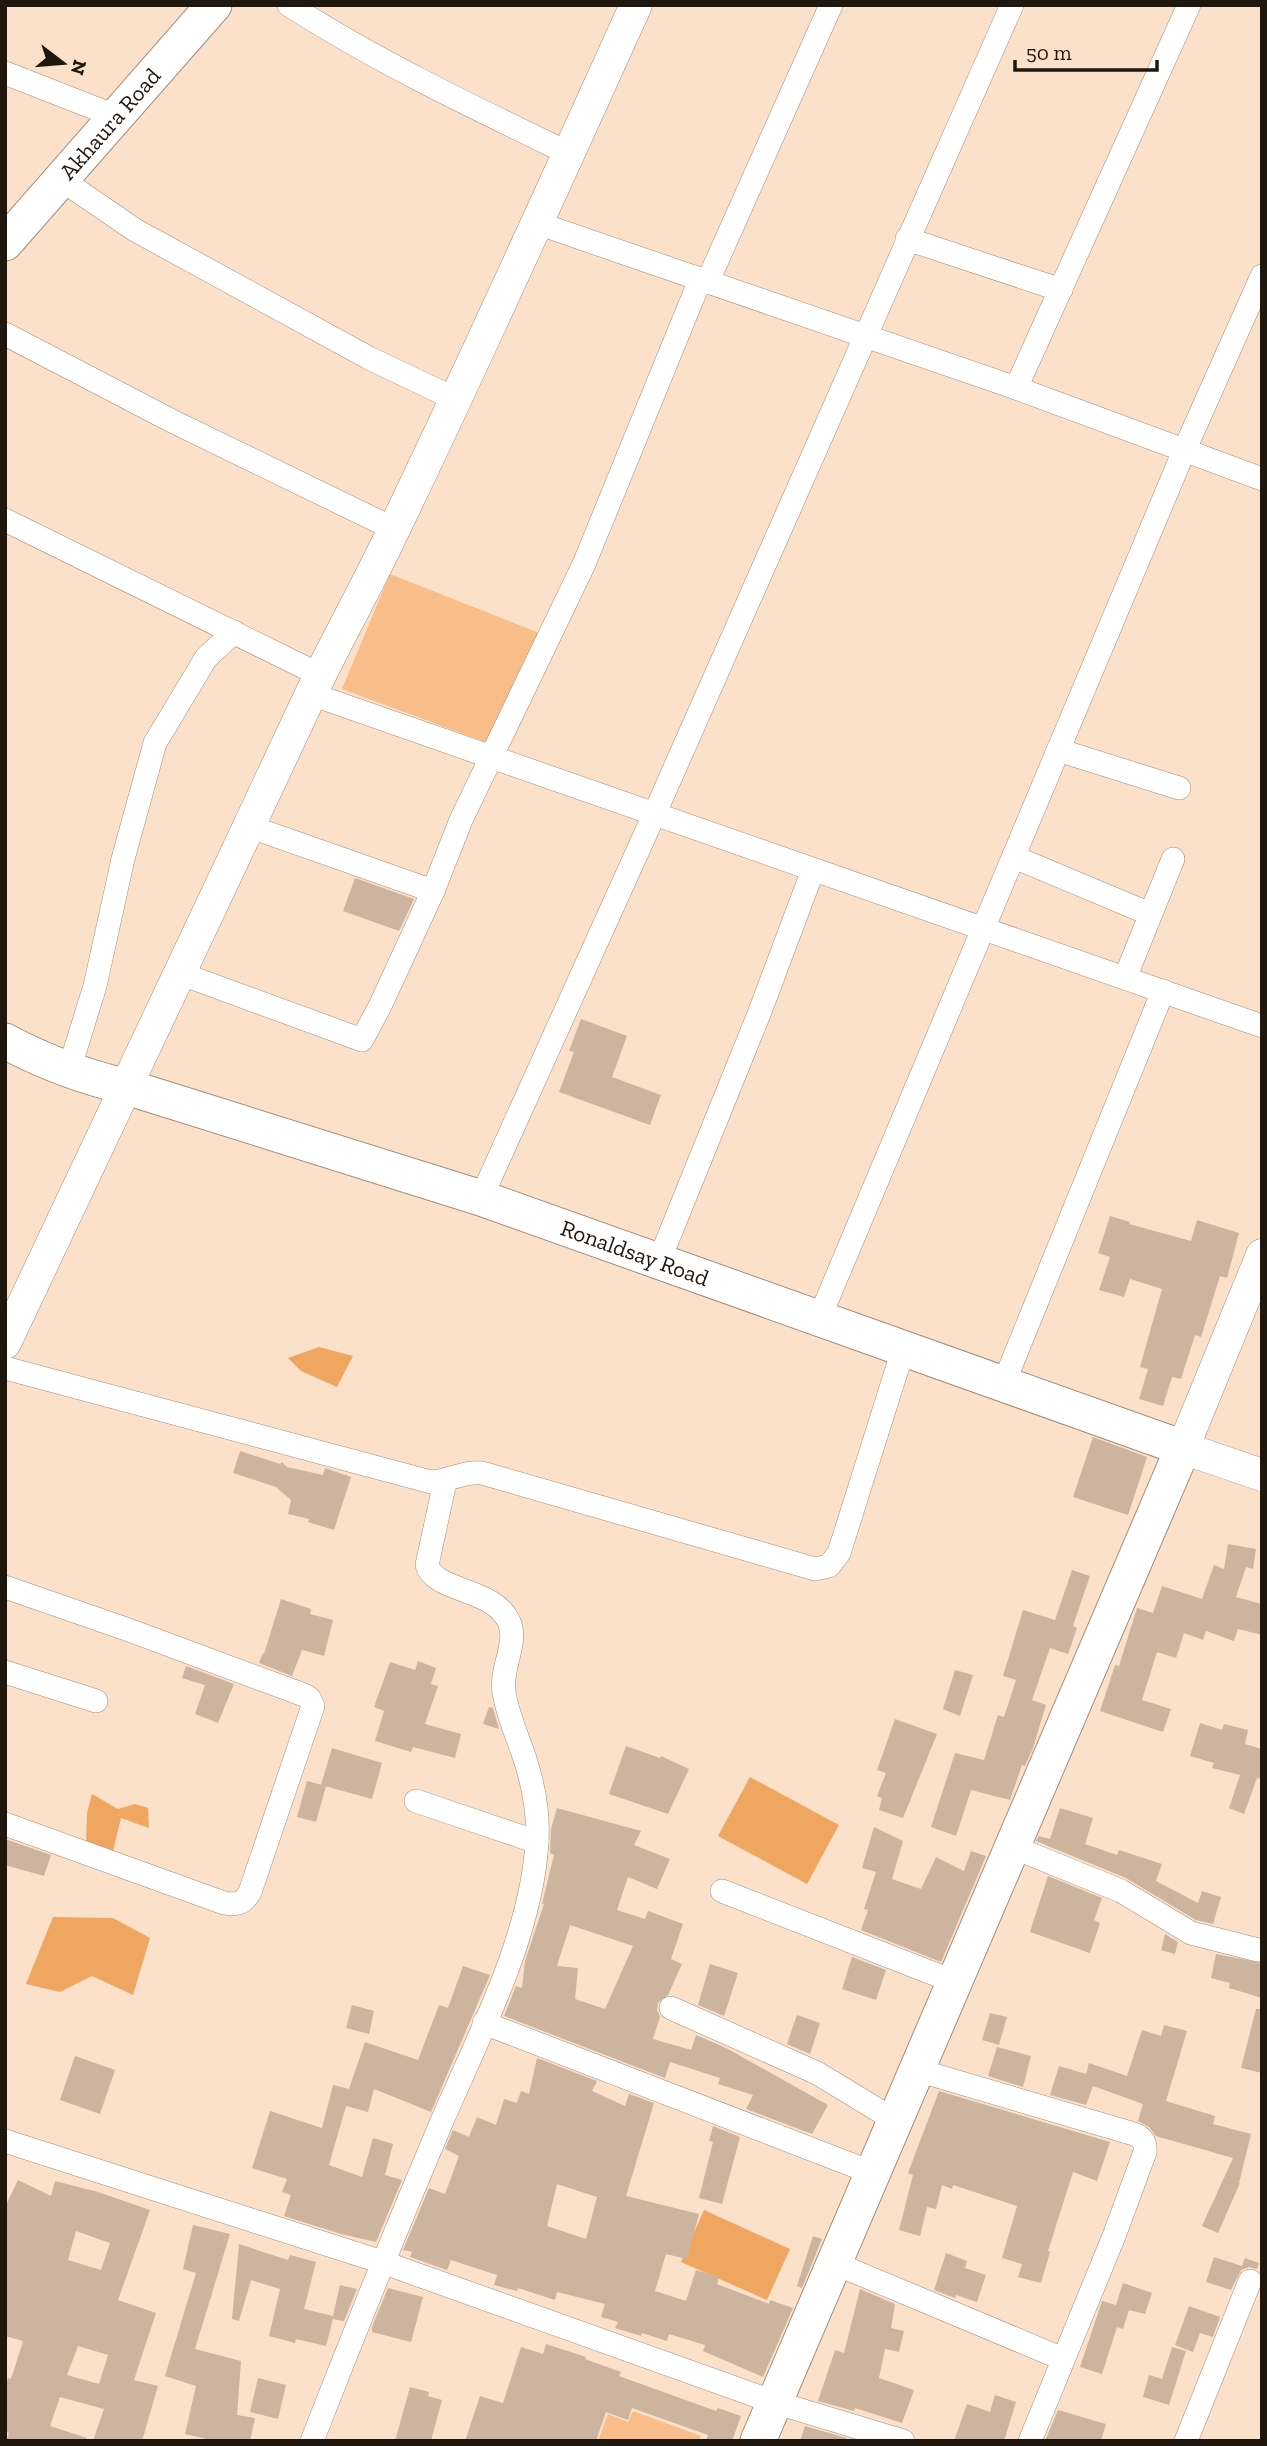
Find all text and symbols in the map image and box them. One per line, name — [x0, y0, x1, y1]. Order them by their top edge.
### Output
north arrow — [28, 28, 98, 98]
scale bar — [1015, 28, 1157, 72]
text: 50 m — [1026, 40, 1072, 65]
text: N — [66, 57, 92, 78]
street label: Akhaura Road — [53, 62, 167, 185]
street label: Ronaldsay Road — [557, 1214, 713, 1292]

